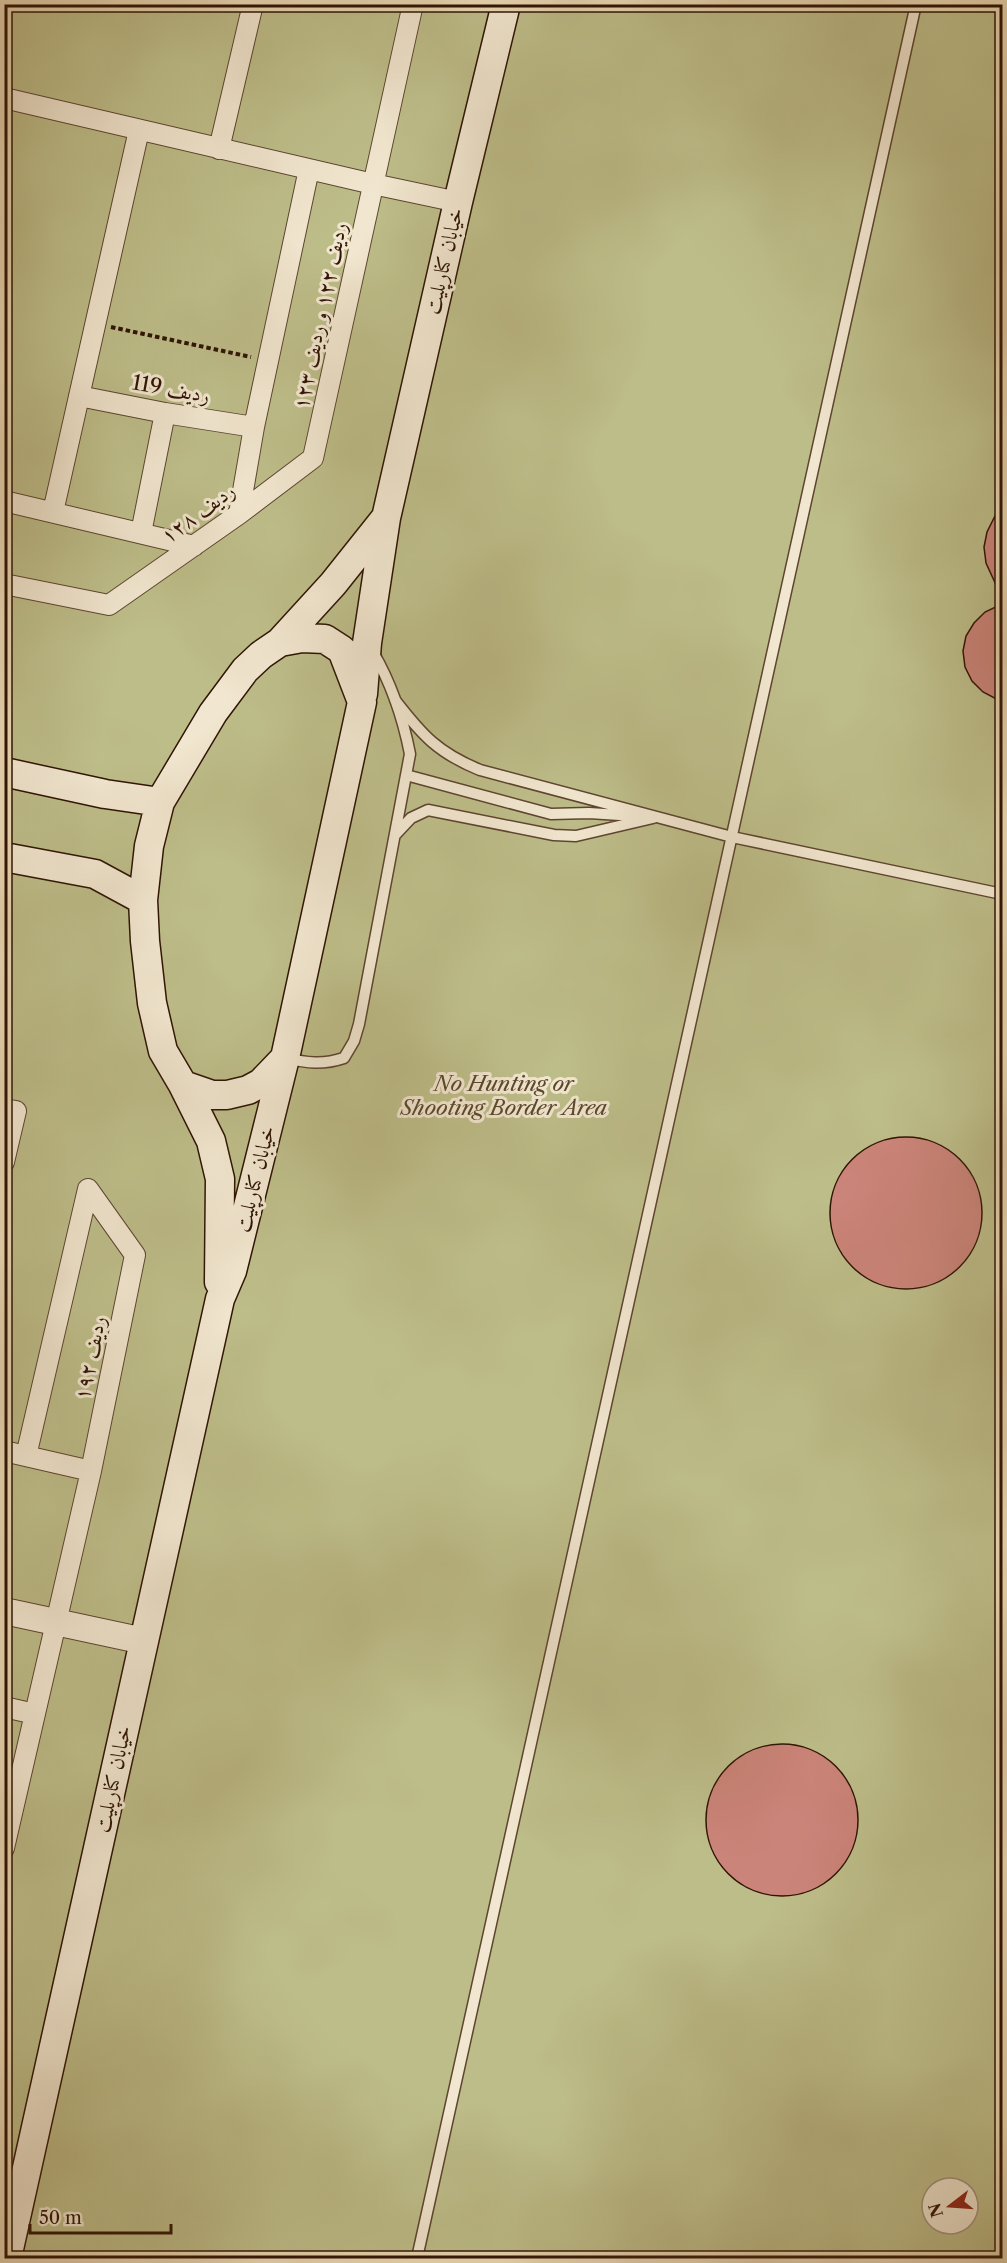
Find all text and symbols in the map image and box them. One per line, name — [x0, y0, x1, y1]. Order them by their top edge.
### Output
street label: خیابان کنارپلیت — [419, 205, 471, 317]
street label: ردیف ۱۲۲ و ردیف ۱۲۳ — [287, 220, 353, 412]
street label: ردیف 119 — [130, 369, 212, 409]
street label: ردیف ۱۲۸ — [156, 477, 240, 549]
park label: No Hunting or Shooting Border Area — [399, 1071, 608, 1120]
street label: خیابان کنارپلیت — [229, 1123, 283, 1235]
street label: ردیف ۱۹۲ — [68, 1314, 112, 1402]
street label: خیابان کنارپلیت — [89, 1723, 139, 1835]
north arrow — [920, 2176, 980, 2236]
scale bar — [30, 2197, 171, 2235]
text: N — [924, 2201, 947, 2220]
text: 50 m — [39, 2207, 82, 2229]

